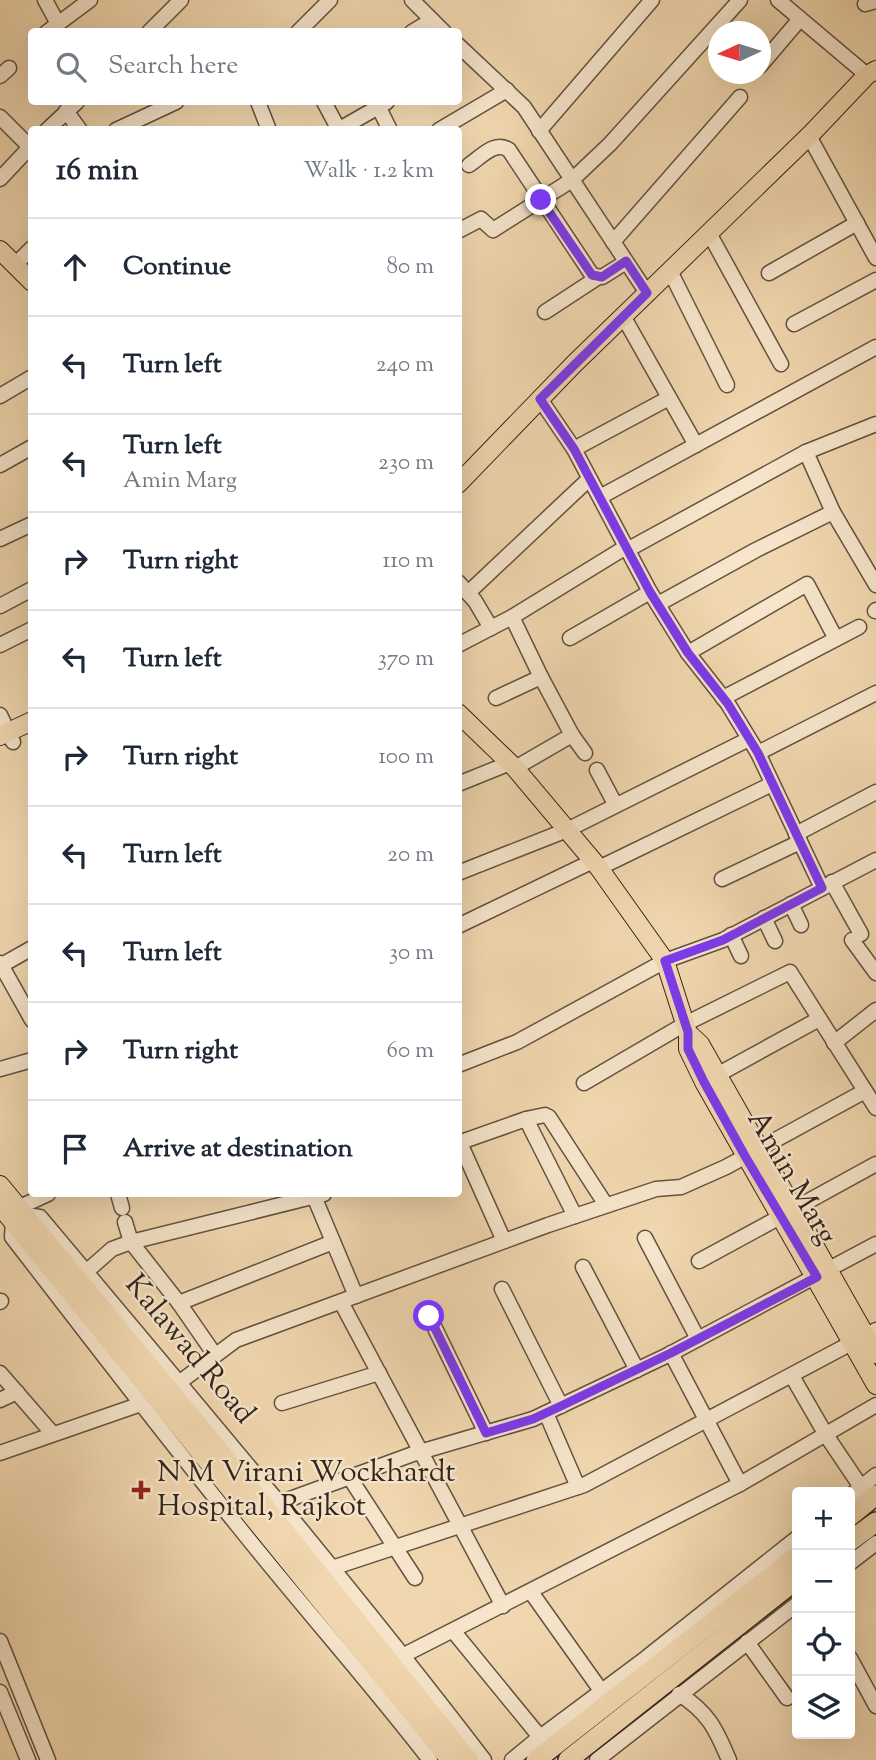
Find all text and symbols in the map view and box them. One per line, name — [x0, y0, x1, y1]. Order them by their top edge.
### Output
north arrow — [708, 21, 771, 84]
search box — [28, 28, 462, 105]
icon: search — [52, 48, 90, 86]
text: Search here — [108, 48, 238, 85]
text: 16 min — [56, 150, 139, 193]
text: Walk · 1.2 km — [304, 155, 434, 188]
route end — [525, 184, 556, 215]
icon: ahead — [56, 248, 94, 286]
text: Continue — [123, 249, 231, 286]
text: 80 m — [386, 251, 434, 284]
icon: left — [56, 346, 94, 384]
text: Turn left — [123, 347, 222, 384]
text: 240 m — [376, 349, 434, 382]
text: Turn left — [123, 428, 222, 465]
icon: left — [56, 444, 94, 482]
text: 230 m — [378, 447, 434, 480]
text: Amin Marg — [123, 465, 237, 498]
icon: right — [56, 542, 94, 580]
text: Turn right — [123, 543, 238, 580]
text: 110 m — [383, 545, 434, 578]
icon: left — [56, 640, 94, 678]
text: Turn left — [123, 641, 222, 678]
text: 370 m — [378, 643, 434, 676]
icon: right — [56, 738, 94, 776]
text: Turn right — [123, 739, 238, 776]
text: 100 m — [378, 741, 434, 774]
icon: left — [56, 836, 94, 874]
text: Turn left — [123, 837, 222, 874]
text: 20 m — [387, 839, 434, 872]
icon: left — [56, 934, 94, 972]
text: Turn left — [123, 935, 222, 972]
text: 30 m — [389, 937, 434, 970]
icon: right — [56, 1032, 94, 1070]
text: Turn right — [123, 1033, 238, 1070]
text: 60 m — [386, 1035, 434, 1068]
street label: Amin Marg — [735, 1103, 847, 1253]
icon: arrive — [56, 1130, 94, 1168]
text: Arrive at destination — [123, 1131, 353, 1168]
street label: Kalawad Road — [113, 1266, 265, 1434]
route start — [413, 1300, 444, 1331]
place label: N M Virani Wockhardt Hospital, Rajkot — [157, 1452, 456, 1529]
marker: N M Virani Wockhardt Hospital, Rajkot — [131, 1480, 151, 1500]
map controls — [792, 1487, 855, 1739]
button: + — [792, 1487, 855, 1550]
button: − — [792, 1550, 855, 1613]
button: locate — [792, 1613, 855, 1676]
button: layers — [792, 1676, 855, 1739]

